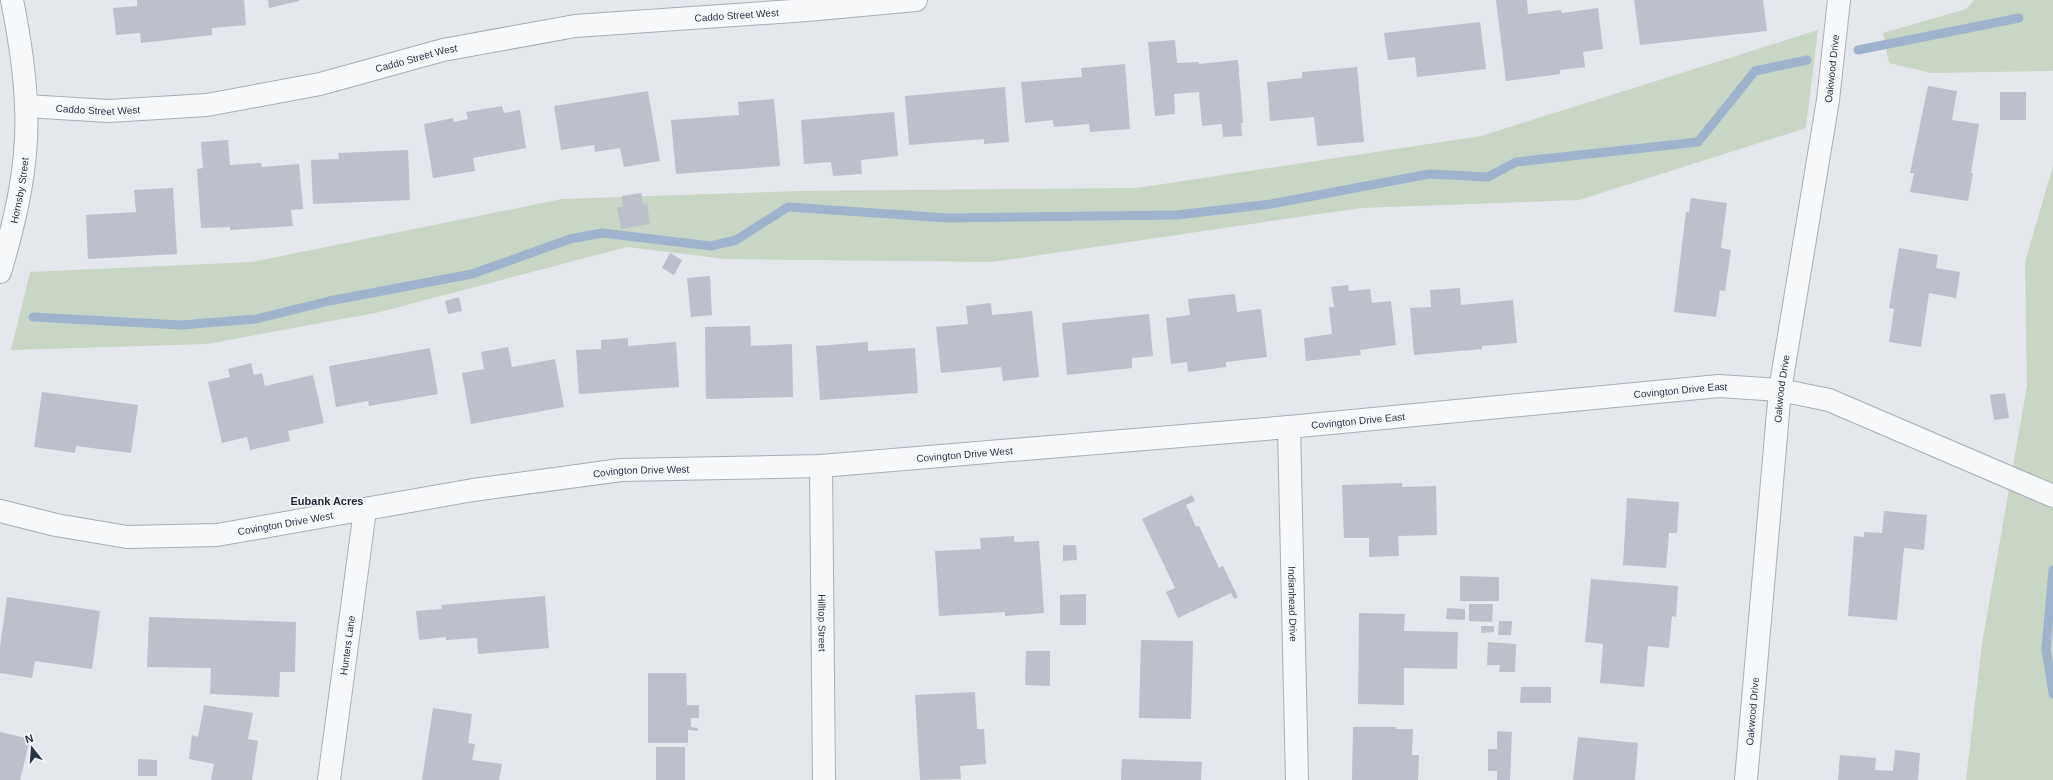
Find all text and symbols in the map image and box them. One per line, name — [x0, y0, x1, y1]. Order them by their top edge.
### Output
street label: Caddo Street West — [694, 7, 779, 24]
street label: Oakwood Drive — [1823, 34, 1841, 103]
street label: Caddo Street West — [374, 42, 458, 74]
street label: Caddo Street West — [55, 103, 141, 117]
street label: Hornsby Street — [8, 157, 31, 224]
street label: Oakwood Drive — [1772, 353, 1792, 423]
street label: Covington Drive East — [1633, 381, 1728, 400]
street label: Covington Drive East — [1311, 411, 1406, 431]
street label: Covington Drive West — [916, 445, 1013, 464]
street label: Covington Drive West — [592, 464, 690, 480]
district label: Eubank Acres — [291, 495, 363, 507]
street label: Covington Drive West — [237, 510, 334, 537]
street label: Indianhead Drive — [1286, 566, 1299, 642]
street label: Hilltop Street — [816, 594, 828, 652]
street label: Hunters Lane — [338, 614, 357, 676]
street label: Oakwood Drive — [1744, 676, 1761, 746]
north arrow — [12, 728, 52, 768]
text: N — [24, 732, 35, 745]

